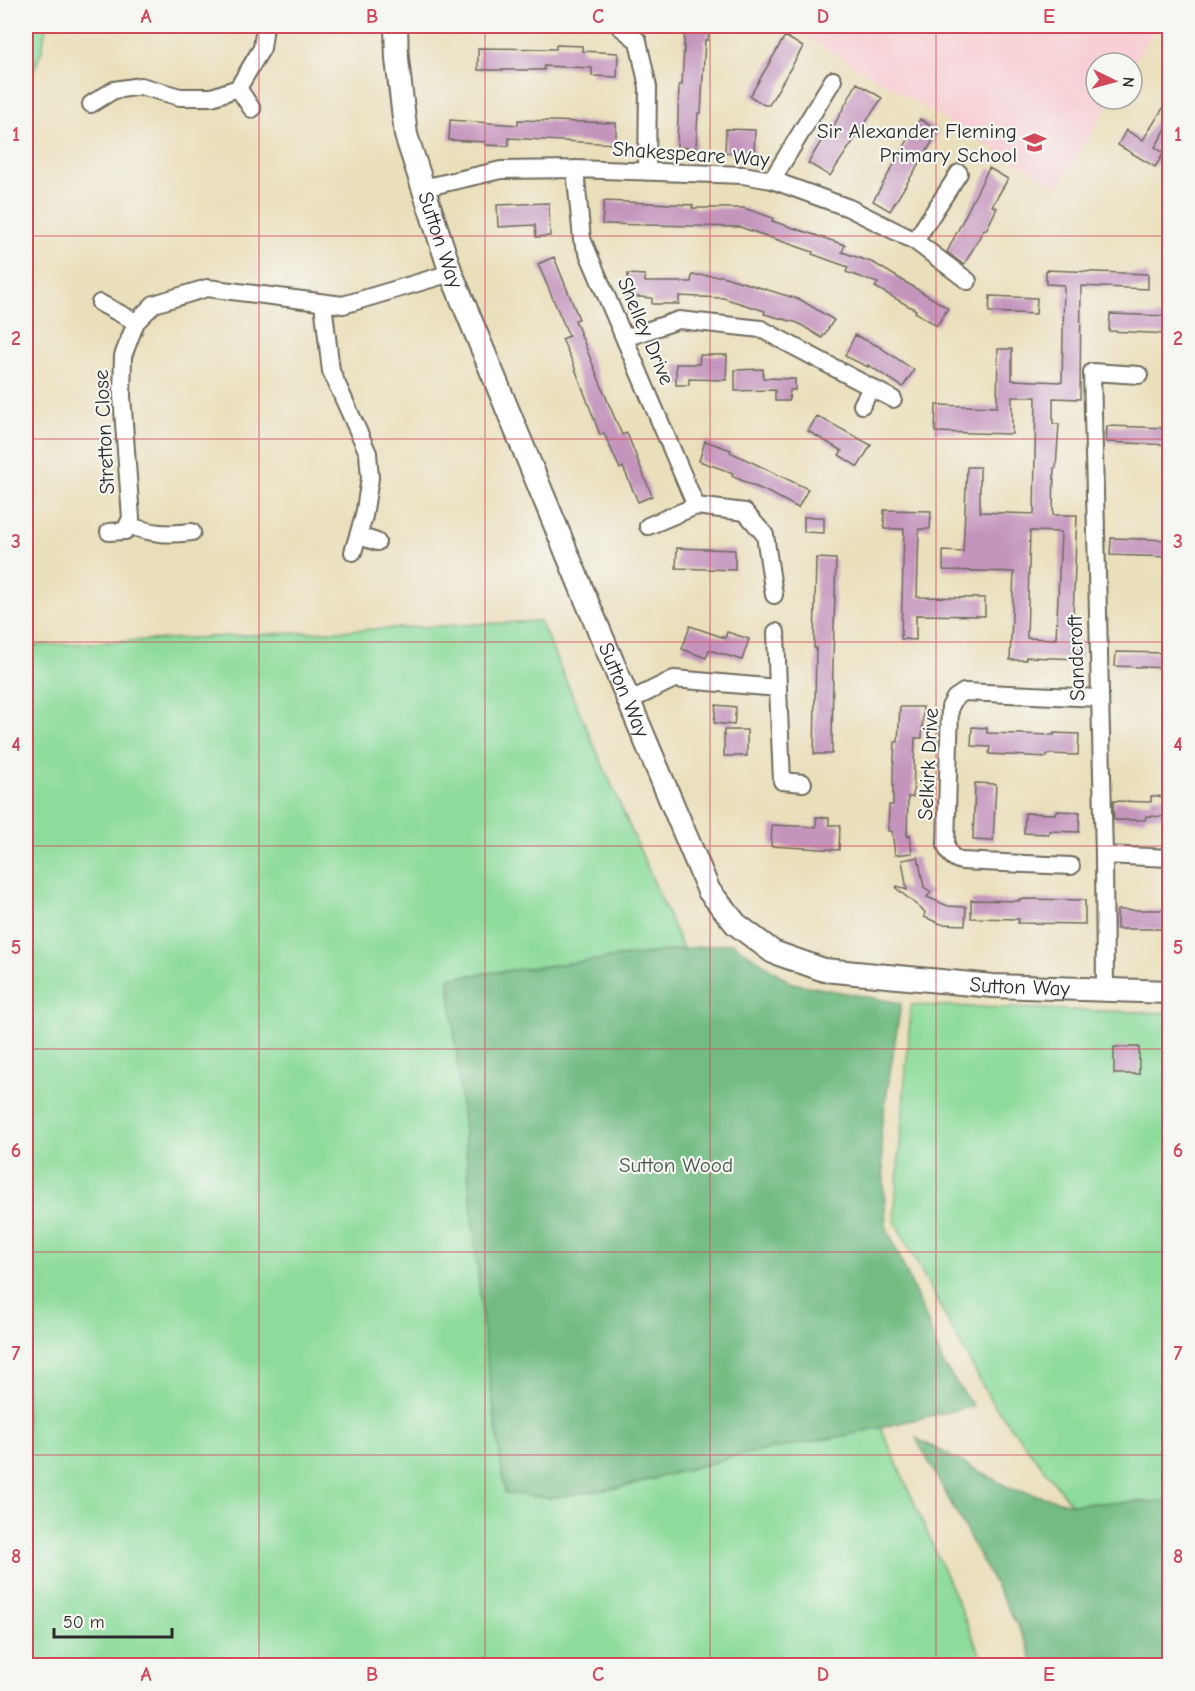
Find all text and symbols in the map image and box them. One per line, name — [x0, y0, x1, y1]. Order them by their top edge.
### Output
text: A — [140, 5, 152, 28]
text: B — [366, 5, 378, 28]
text: C — [592, 5, 604, 28]
text: D — [817, 5, 829, 28]
text: E — [1043, 5, 1055, 28]
north arrow — [1084, 51, 1144, 111]
text: N — [1119, 76, 1137, 88]
place label: Sir Alexander Fleming Primary School — [817, 119, 1017, 167]
text: 1 — [12, 123, 20, 146]
text: 1 — [1174, 123, 1182, 146]
school or university icon: Sir Alexander Fleming Primary School — [1022, 130, 1048, 156]
street label: Shakespeare Way — [612, 137, 771, 172]
street label: Sutton Way — [413, 189, 468, 293]
street label: Shelley Drive — [613, 274, 679, 388]
text: 2 — [11, 327, 21, 350]
text: 2 — [1173, 327, 1183, 350]
street label: Stretton Close — [89, 369, 119, 495]
text: 3 — [11, 530, 21, 553]
text: 3 — [1173, 530, 1183, 553]
street label: Sandcroft — [1062, 614, 1089, 701]
street label: Sutton Way — [594, 639, 655, 741]
street label: Selkirk Drive — [913, 707, 943, 821]
text: 4 — [11, 733, 21, 756]
text: 4 — [1173, 733, 1183, 756]
text: 5 — [11, 936, 21, 959]
text: 5 — [1173, 936, 1183, 959]
street label: Sutton Way — [968, 972, 1071, 1001]
text: 6 — [11, 1139, 21, 1162]
text: 6 — [1173, 1139, 1183, 1162]
park label: Sutton Wood — [619, 1153, 733, 1177]
text: 7 — [12, 1342, 21, 1365]
text: 7 — [1174, 1342, 1183, 1365]
text: 8 — [11, 1545, 21, 1568]
text: 8 — [1173, 1545, 1183, 1568]
scale bar — [54, 1601, 172, 1639]
text: 50 m — [63, 1612, 105, 1633]
text: A — [140, 1663, 152, 1686]
text: B — [366, 1663, 378, 1686]
text: C — [592, 1663, 604, 1686]
text: D — [817, 1663, 829, 1686]
text: E — [1043, 1663, 1055, 1686]

